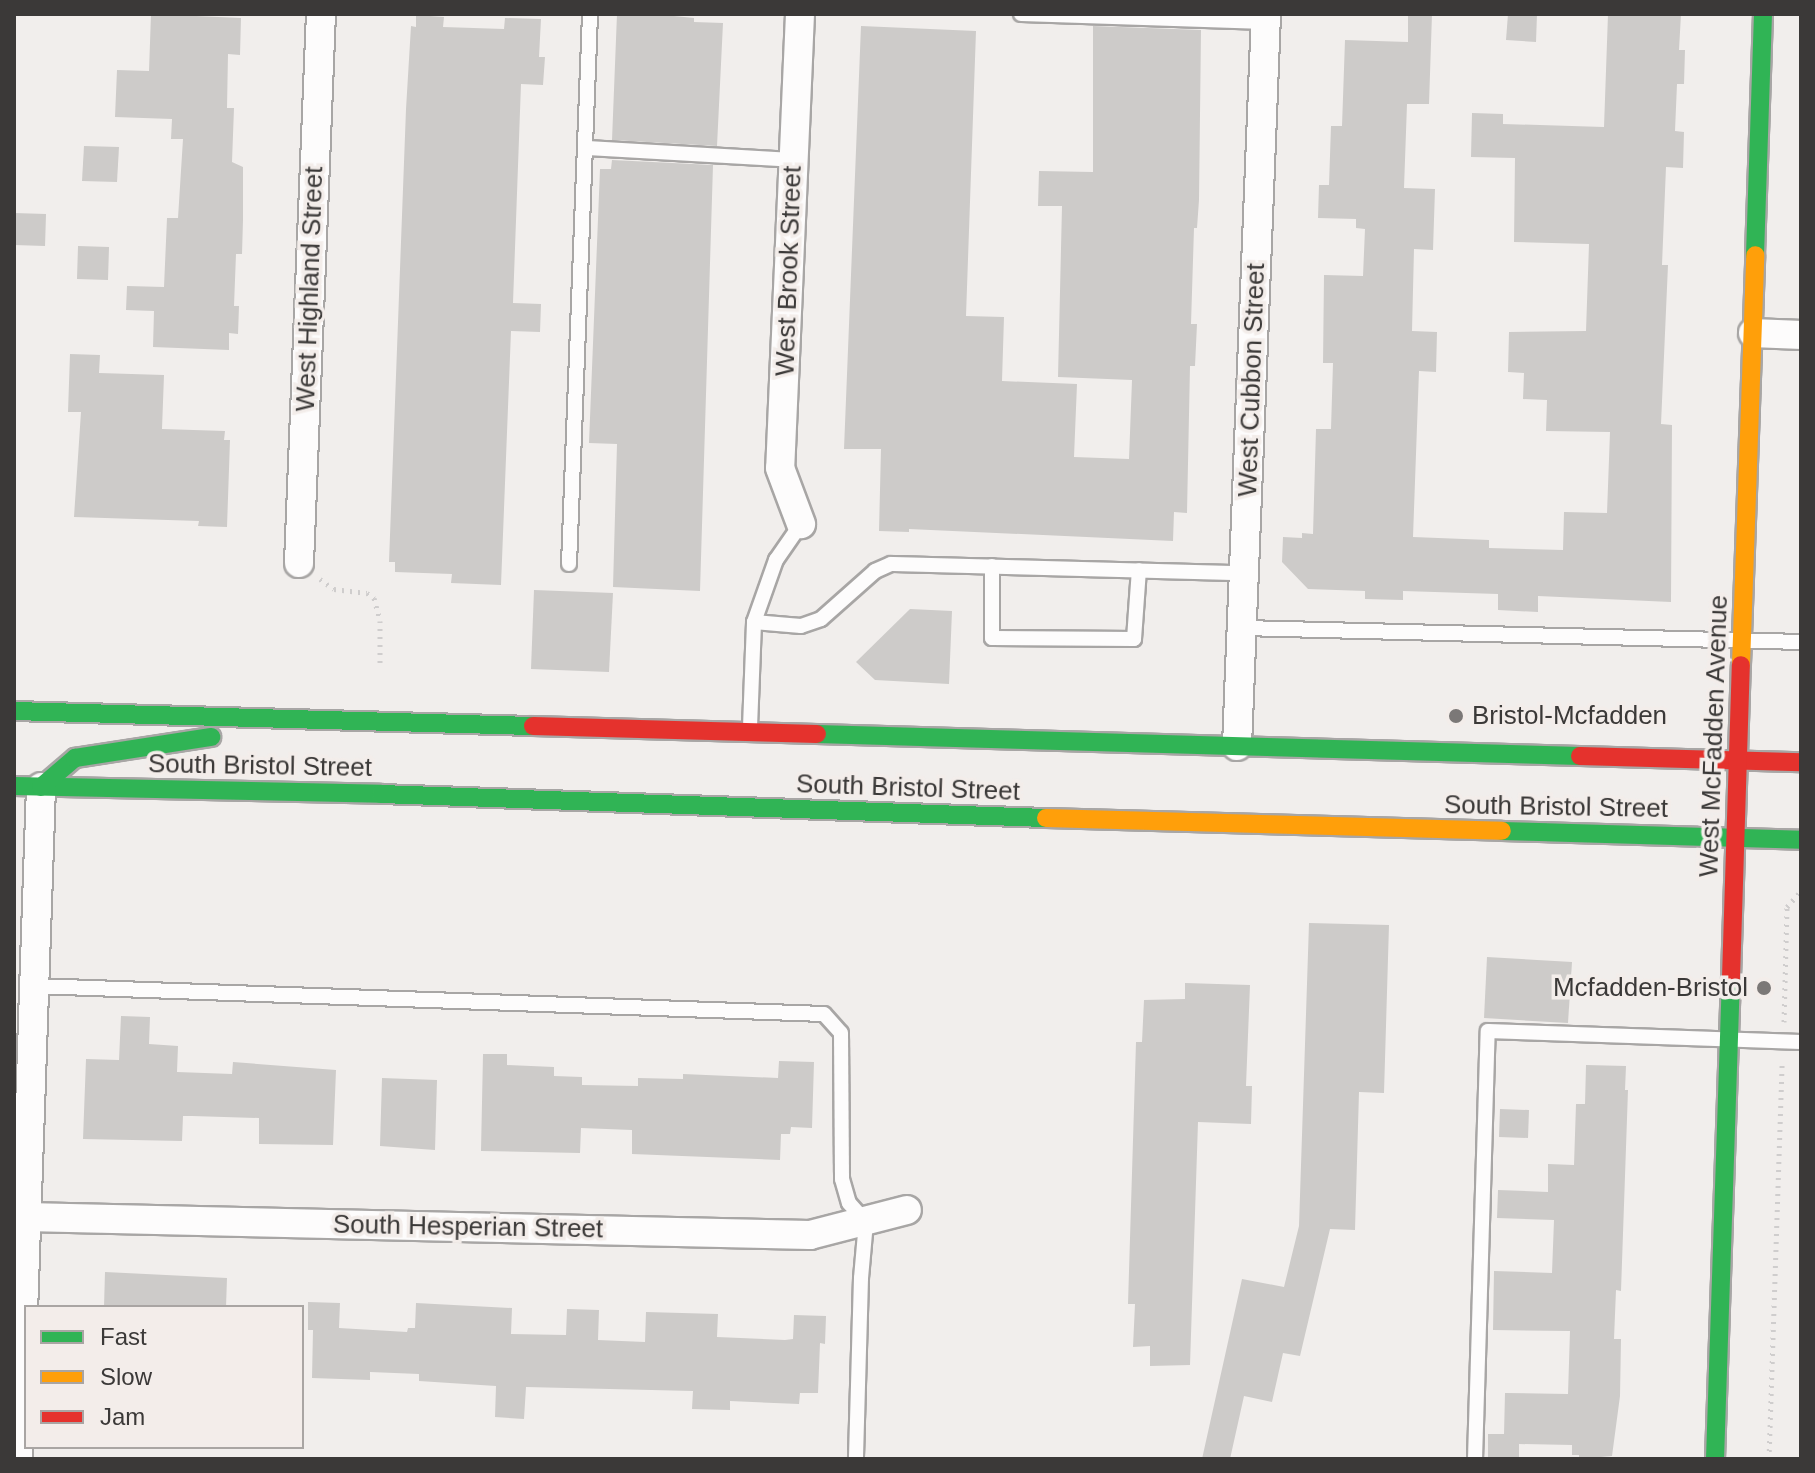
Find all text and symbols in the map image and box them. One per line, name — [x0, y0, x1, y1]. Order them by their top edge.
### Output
street label: West Brook Street — [770, 165, 808, 377]
street label: West Highland Street — [290, 166, 330, 412]
street label: West Cubbon Street — [1232, 263, 1272, 497]
street label: West McFadden Avenue — [1693, 594, 1735, 878]
place label: Bristol-Mcfadden — [1472, 700, 1667, 732]
marker: Bristol-Mcfadden — [1447, 707, 1465, 725]
street label: South Bristol Street — [148, 748, 372, 784]
street label: South Bristol Street — [796, 769, 1020, 807]
street label: South Bristol Street — [1444, 789, 1668, 825]
place label: Mcfadden-Bristol — [1553, 972, 1748, 1004]
marker: Mcfadden-Bristol — [1755, 979, 1773, 997]
street label: South Hesperian Street — [333, 1209, 603, 1245]
legend — [24, 1305, 304, 1449]
text: Fast — [100, 1323, 147, 1350]
text: Slow — [100, 1363, 152, 1390]
text: Jam — [100, 1403, 145, 1430]

